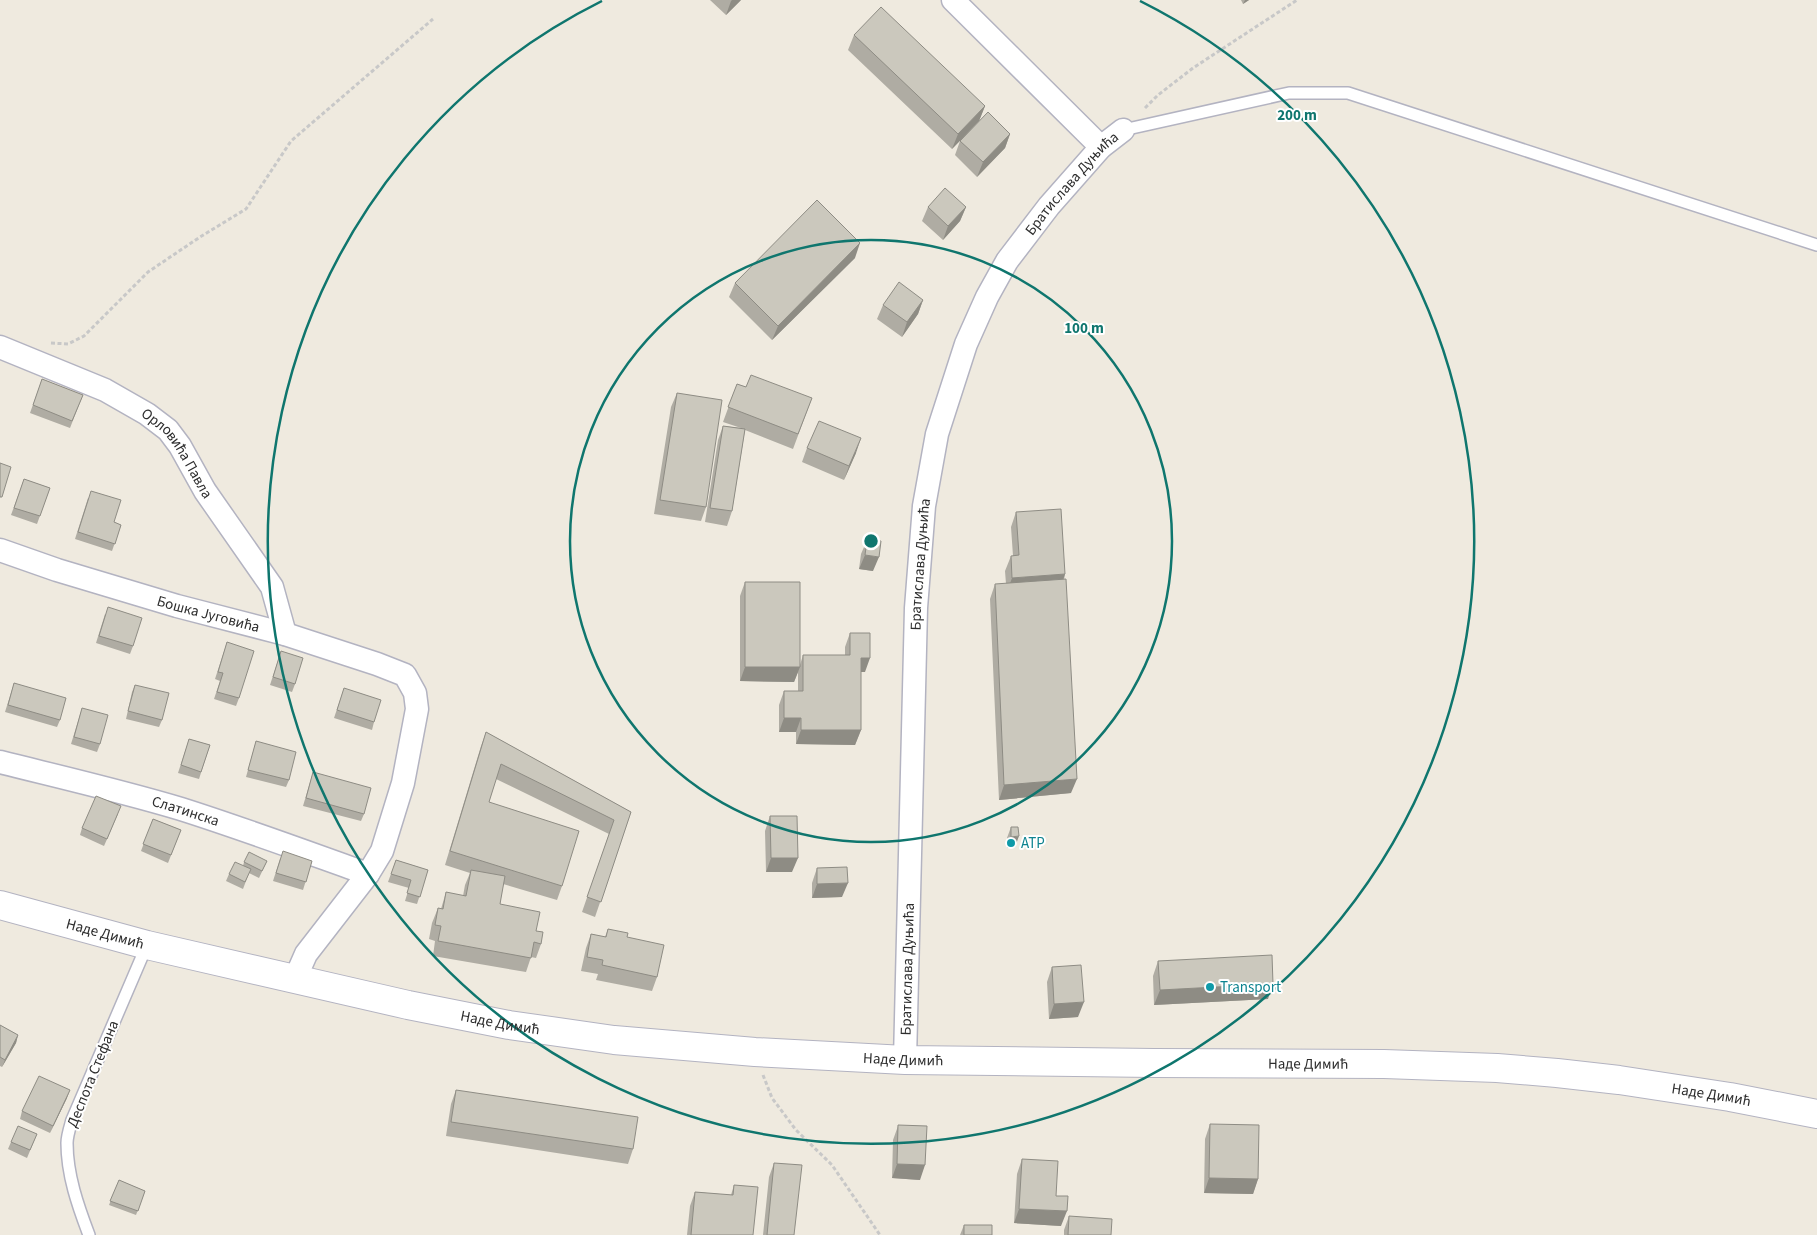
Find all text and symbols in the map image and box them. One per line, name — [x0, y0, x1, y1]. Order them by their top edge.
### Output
text: 200 m — [1277, 105, 1317, 126]
street label: Братислава Дуњића — [1020, 127, 1123, 240]
text: 100 m — [1064, 318, 1104, 339]
street label: Орловића Павла — [137, 403, 218, 503]
street label: Братислава Дуњића — [905, 496, 936, 631]
centre of rings — [862, 532, 880, 550]
street label: Бошка Југовића — [154, 590, 262, 638]
street label: Слатинска — [150, 791, 222, 831]
place label: ATP — [1021, 833, 1045, 854]
marker: ATP — [1005, 837, 1017, 849]
street label: Братислава Дуњића — [895, 903, 919, 1036]
street label: Наде Димић — [64, 913, 147, 954]
place label: Transport — [1220, 977, 1281, 998]
marker: Transport — [1204, 981, 1216, 993]
street label: Наде Димић — [459, 1005, 541, 1040]
street label: Деспота Стефана — [62, 1017, 124, 1131]
street label: Наде Димић — [863, 1047, 943, 1071]
street label: Наде Димић — [1268, 1053, 1348, 1074]
street label: Наде Димић — [1670, 1078, 1753, 1111]

